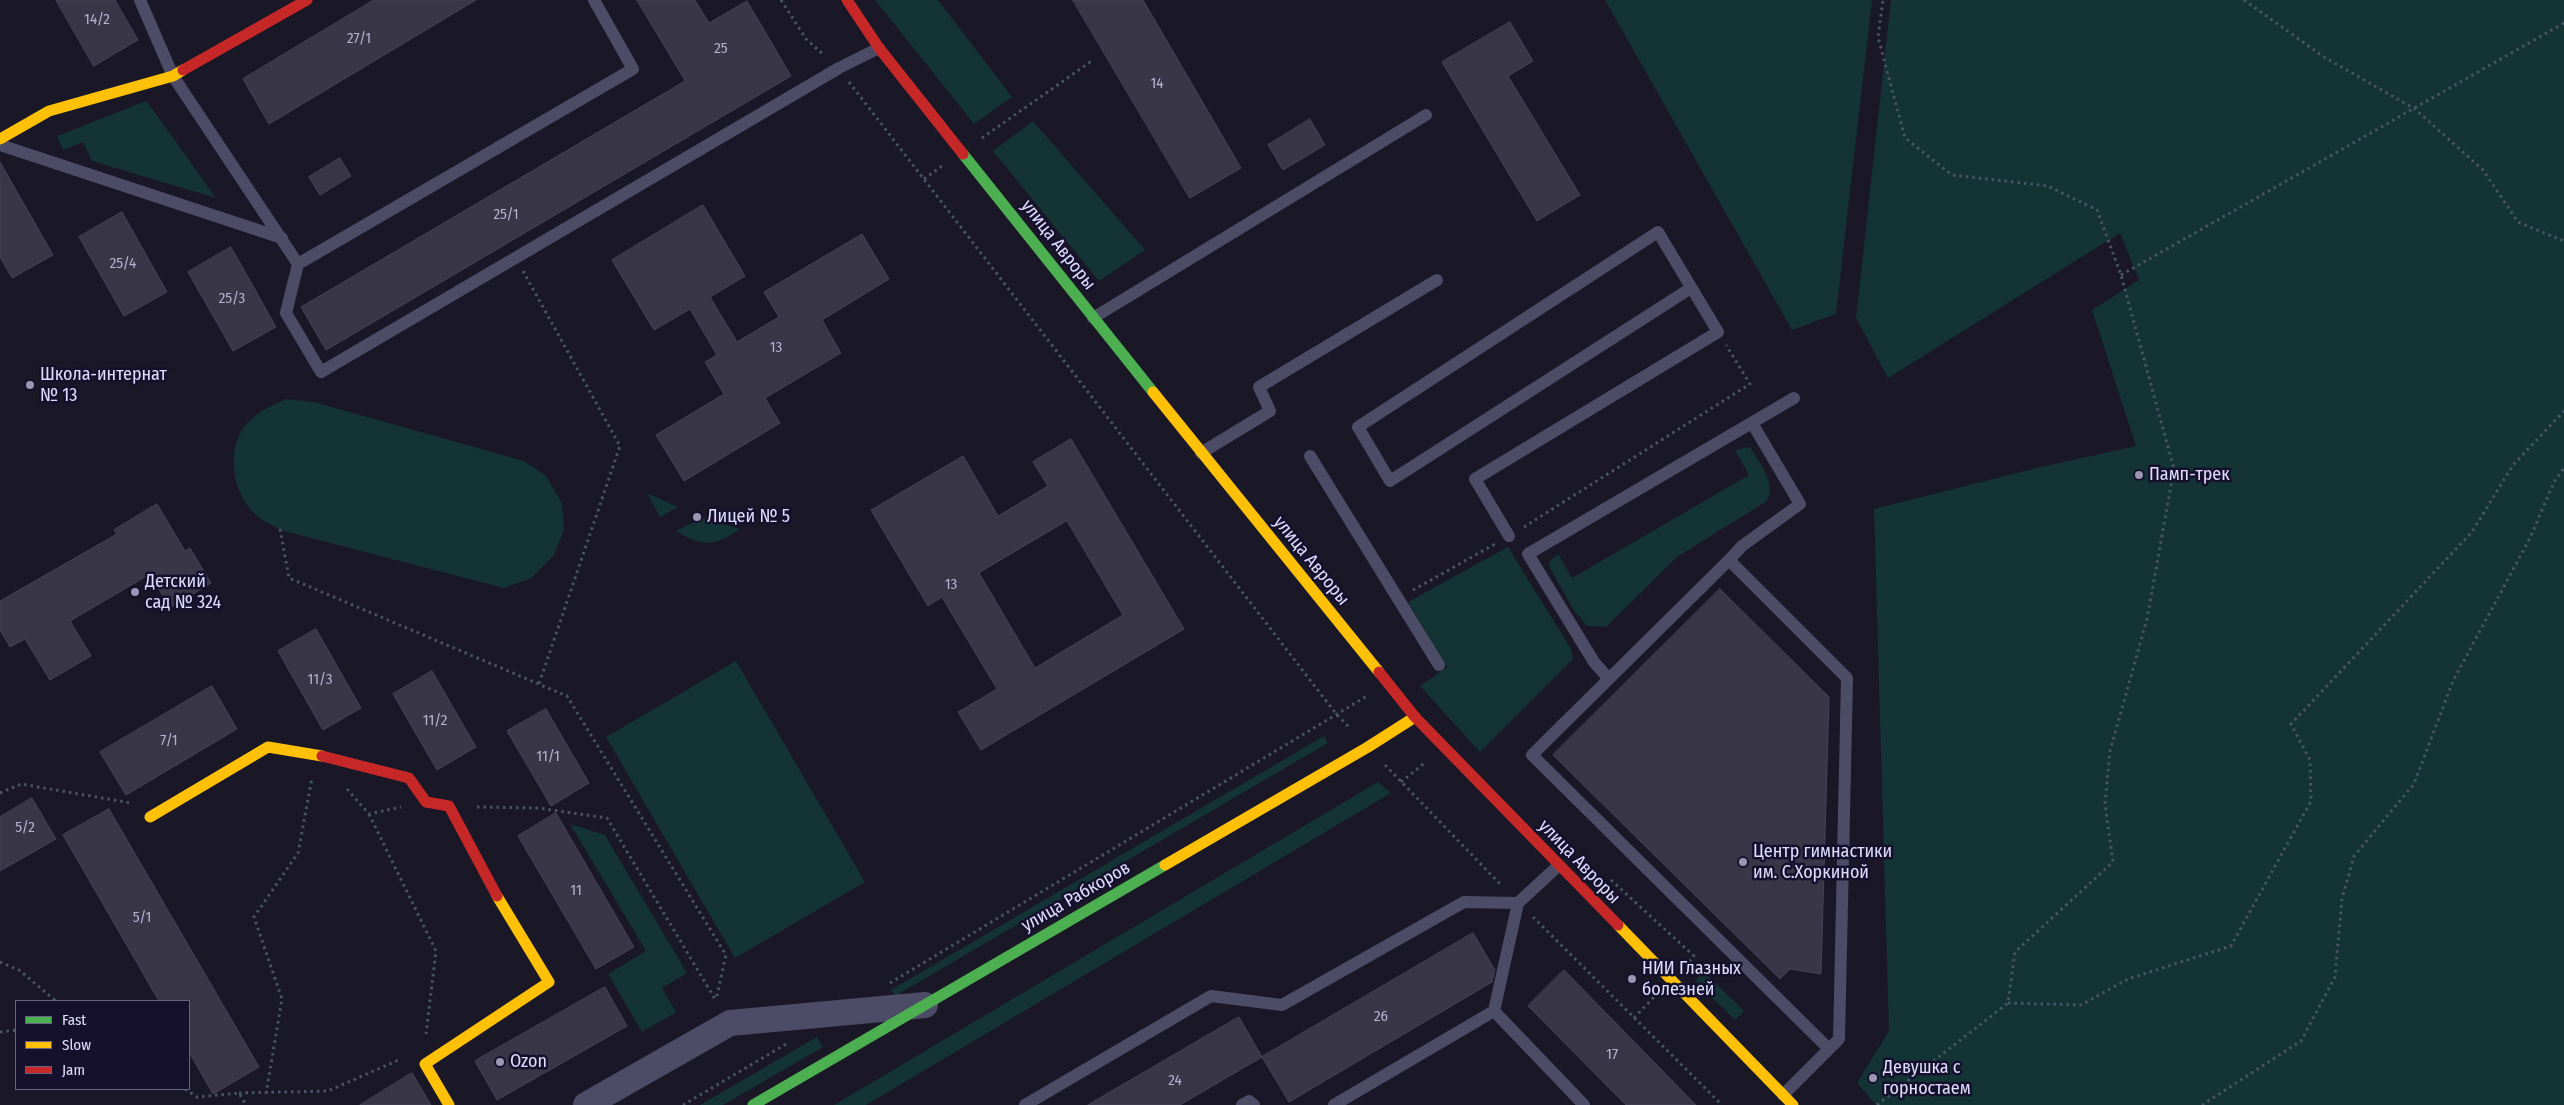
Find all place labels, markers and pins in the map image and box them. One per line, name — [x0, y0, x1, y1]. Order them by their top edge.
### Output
place label: Школа-интернат № 13 — [40, 364, 167, 406]
marker: Школа-интернат № 13 — [24, 379, 36, 391]
place label: Памп-трек — [2149, 464, 2230, 486]
marker: Памп-трек — [2133, 469, 2145, 481]
place label: Лицей № 5 — [707, 506, 790, 528]
marker: Лицей № 5 — [691, 511, 703, 523]
place label: Детский сад № 324 — [145, 571, 221, 614]
marker: Детский сад № 324 — [129, 586, 141, 598]
place label: Центр гимнастики им. С.Хоркиной — [1753, 841, 1892, 884]
marker: Центр гимнастики им. С.Хоркиной — [1737, 856, 1749, 868]
place label: НИИ Глазных болезней — [1642, 958, 1741, 1001]
marker: НИИ Глазных болезней — [1626, 973, 1638, 985]
place label: Ozon — [510, 1051, 547, 1073]
marker: Ozon — [494, 1056, 506, 1068]
place label: Девушка с горностаем — [1883, 1057, 1971, 1100]
marker: Девушка с горностаем — [1867, 1072, 1879, 1084]

